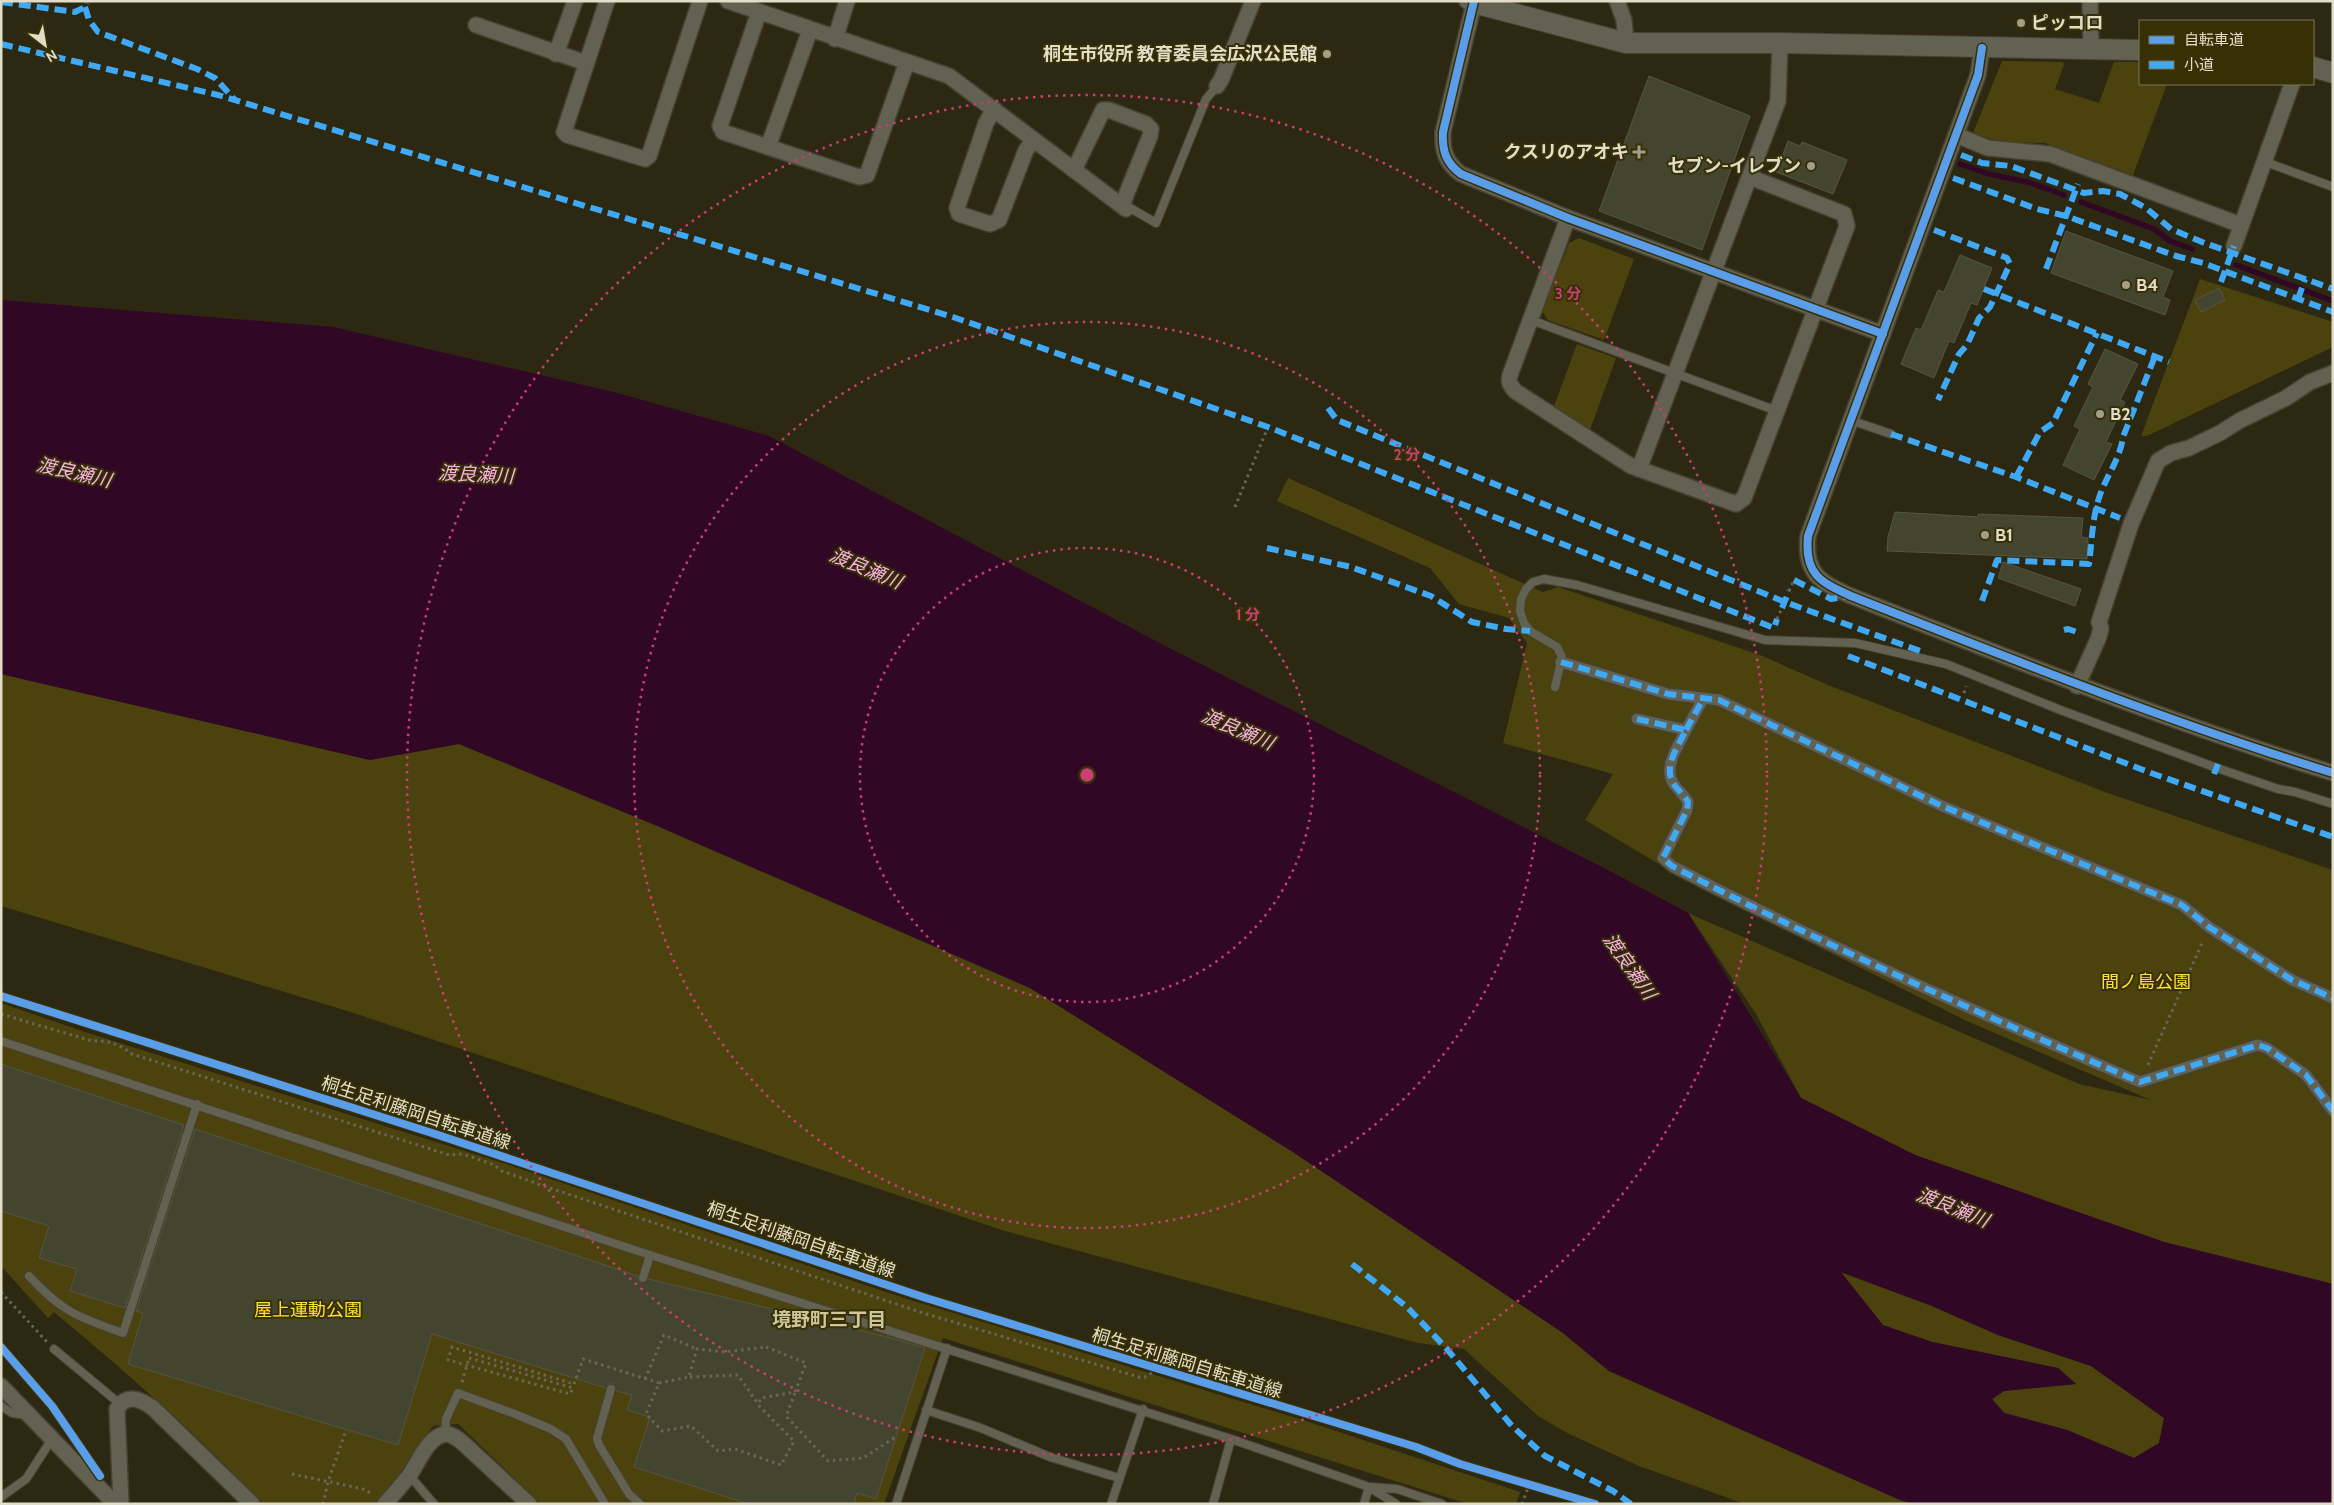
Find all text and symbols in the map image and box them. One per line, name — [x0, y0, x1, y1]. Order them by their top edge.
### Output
place label: ピッコロ — [2031, 12, 2103, 34]
marker: ピッコロ — [2015, 17, 2027, 29]
north arrow — [20, 20, 70, 70]
legend — [2139, 20, 2314, 85]
text: 自転車道 — [2184, 31, 2244, 49]
place label: 桐生市役所 教育委員会広沢公民館 — [1043, 43, 1317, 65]
text: N — [43, 46, 61, 66]
marker: 桐生市役所 教育委員会広沢公民館 — [1321, 48, 1333, 60]
text: 小道 — [2184, 56, 2214, 74]
place label: クスリのアオキ — [1504, 141, 1629, 163]
marker: クスリのアオキ — [1633, 146, 1645, 158]
place label: セブン-イレブン — [1667, 155, 1801, 177]
marker: セブン-イレブン — [1805, 160, 1817, 172]
place label: B4 — [2136, 274, 2158, 296]
marker: B4 — [2120, 279, 2132, 291]
text: 3 分 — [1555, 285, 1581, 303]
place label: B2 — [2110, 403, 2131, 425]
marker: B2 — [2094, 408, 2106, 420]
text: 2 分 — [1394, 446, 1420, 464]
water label: 渡良瀬川 — [34, 453, 115, 493]
water label: 渡良瀬川 — [437, 461, 517, 488]
place label: B1 — [1995, 524, 2013, 546]
marker: B1 — [1979, 529, 1991, 541]
water label: 渡良瀬川 — [826, 543, 907, 595]
text: 1 分 — [1236, 606, 1260, 624]
water label: 渡良瀬川 — [1198, 704, 1279, 756]
centre of rings — [1078, 766, 1096, 784]
water label: 渡良瀬川 — [1598, 929, 1662, 1006]
park label: 間ノ島公園 — [2101, 971, 2191, 993]
street label: 桐生足利藤岡自転車道線 — [318, 1072, 514, 1154]
water label: 渡良瀬川 — [1913, 1183, 1994, 1233]
street label: 桐生足利藤岡自転車道線 — [704, 1197, 898, 1283]
park label: 屋上運動公園 — [254, 1299, 362, 1321]
district label: 境野町三丁目 — [772, 1308, 886, 1331]
street label: 桐生足利藤岡自転車道線 — [1089, 1324, 1285, 1402]

